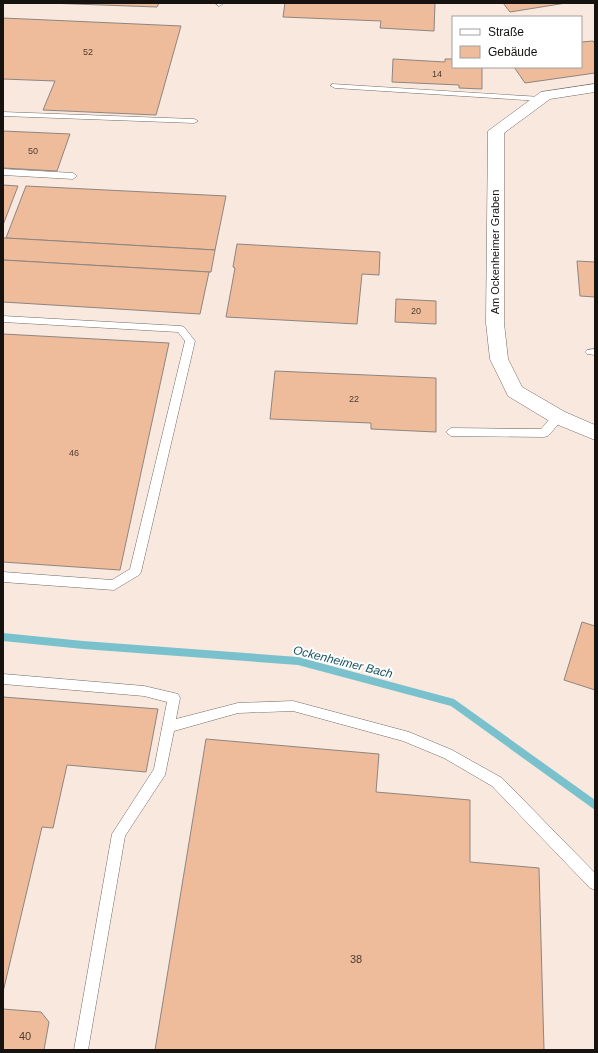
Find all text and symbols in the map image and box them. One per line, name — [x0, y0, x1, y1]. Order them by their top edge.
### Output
legend — [452, 16, 582, 68]
text: Straße — [488, 25, 524, 39]
text: Gebäude — [488, 45, 538, 59]
house number: 52 — [83, 47, 93, 57]
house number: 14 — [432, 69, 442, 79]
house number: 50 — [28, 146, 38, 156]
street label: Am Ockenheimer Graben — [489, 190, 501, 314]
house number: 20 — [411, 306, 421, 316]
house number: 22 — [349, 394, 359, 404]
house number: 46 — [69, 448, 79, 458]
water label: Ockenheimer Bach — [292, 643, 395, 681]
house number: 38 — [350, 953, 362, 965]
house number: 40 — [19, 1030, 31, 1042]

